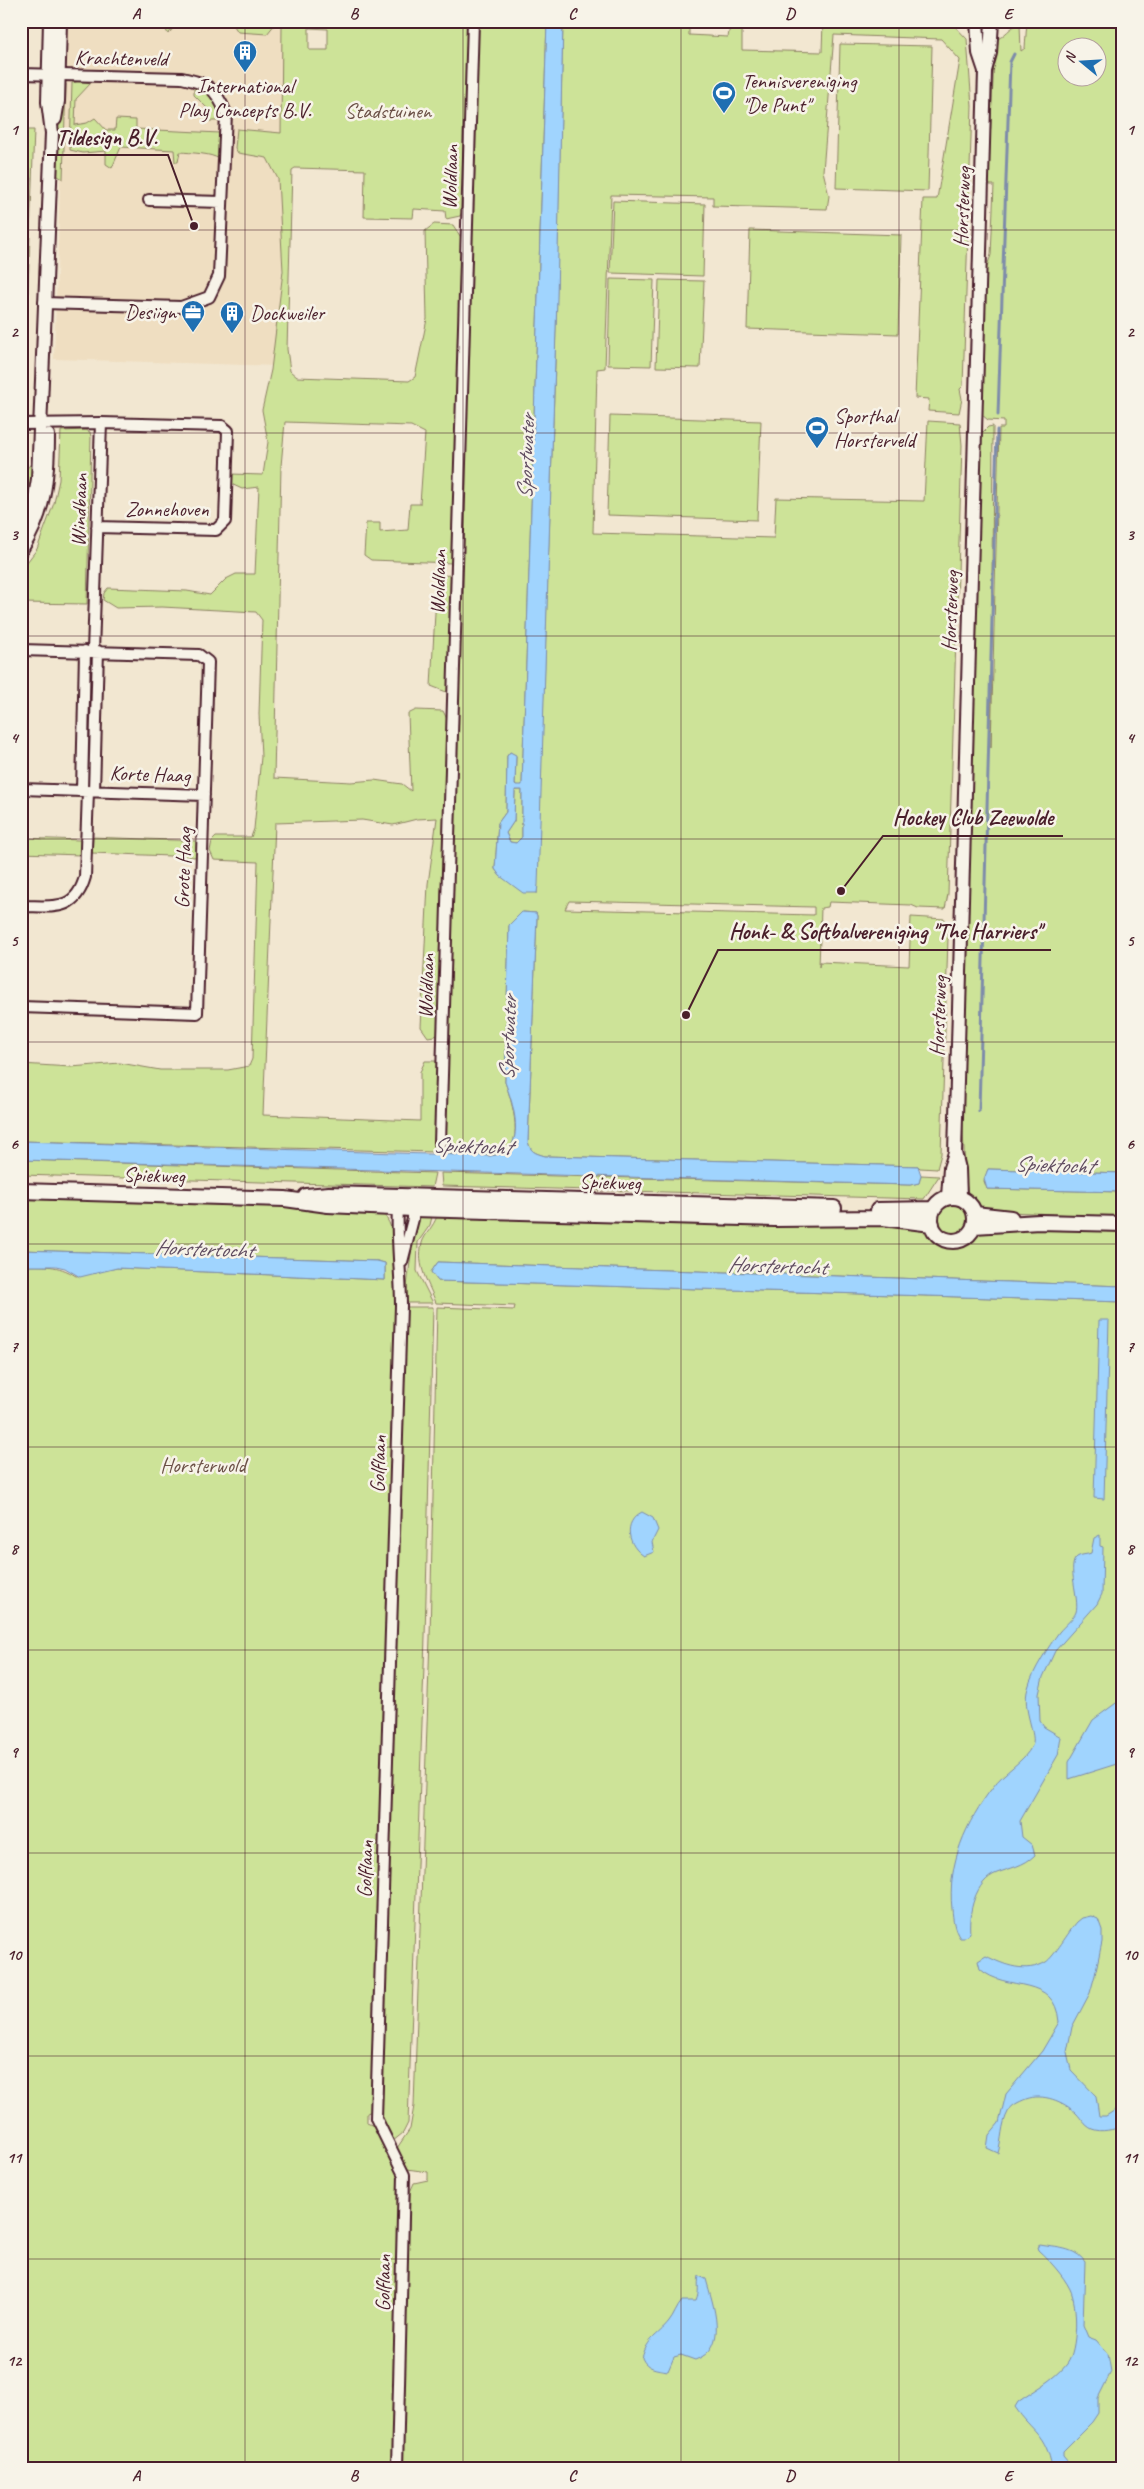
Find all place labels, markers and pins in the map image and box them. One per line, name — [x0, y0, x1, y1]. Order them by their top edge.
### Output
building icon: International Play Concepts B.V. — [232, 39, 258, 73]
place label: Tennisvereniging "De Punt" — [742, 68, 858, 118]
place label: International Play Concepts B.V. — [179, 73, 312, 123]
sports icon: Tennisvereniging "De Punt" — [711, 80, 737, 114]
callout: Tildesign B.V. — [47, 118, 168, 155]
place label: Desiign — [125, 299, 178, 325]
office icon: Desiign — [180, 299, 206, 333]
building icon: Dockweiler — [219, 300, 245, 334]
place label: Dockweiler — [250, 300, 326, 326]
place label: Sporthal Horsterveld — [834, 403, 919, 453]
sports icon: Sporthal Horsterveld — [804, 415, 830, 449]
callout: Hockey Club Zeewolde — [883, 799, 1063, 836]
callout: Honk- & Softbalvereniging "The Harriers" — [718, 913, 1051, 950]

